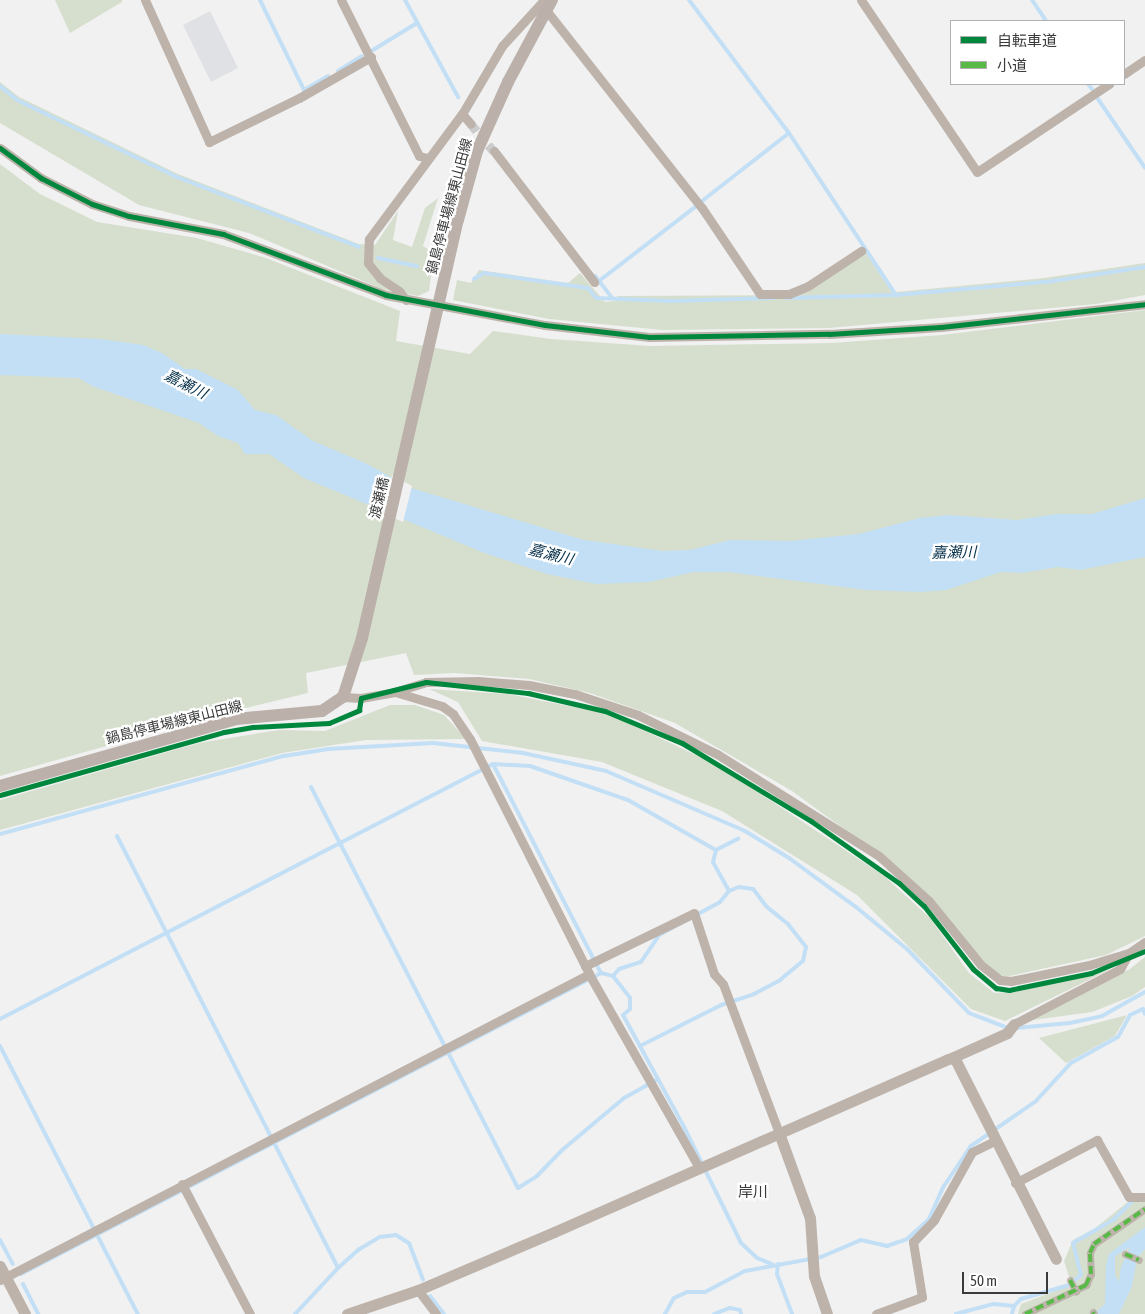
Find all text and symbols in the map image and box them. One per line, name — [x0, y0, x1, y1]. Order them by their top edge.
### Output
legend — [950, 20, 1125, 85]
text: 自転車道 — [997, 32, 1057, 49]
text: 小道 — [997, 57, 1027, 74]
street label: 鍋島停車場線東山田線 — [423, 136, 475, 276]
water label: 嘉瀬川 — [162, 366, 210, 402]
street label: 渡瀬橋 — [366, 476, 392, 520]
water label: 嘉瀬川 — [527, 540, 575, 568]
water label: 嘉瀬川 — [931, 543, 977, 561]
street label: 鍋島停車場線東山田線 — [104, 697, 244, 747]
district label: 岸川 — [738, 1183, 768, 1201]
scale bar — [965, 1262, 1051, 1294]
text: 50 m — [970, 1272, 997, 1289]

